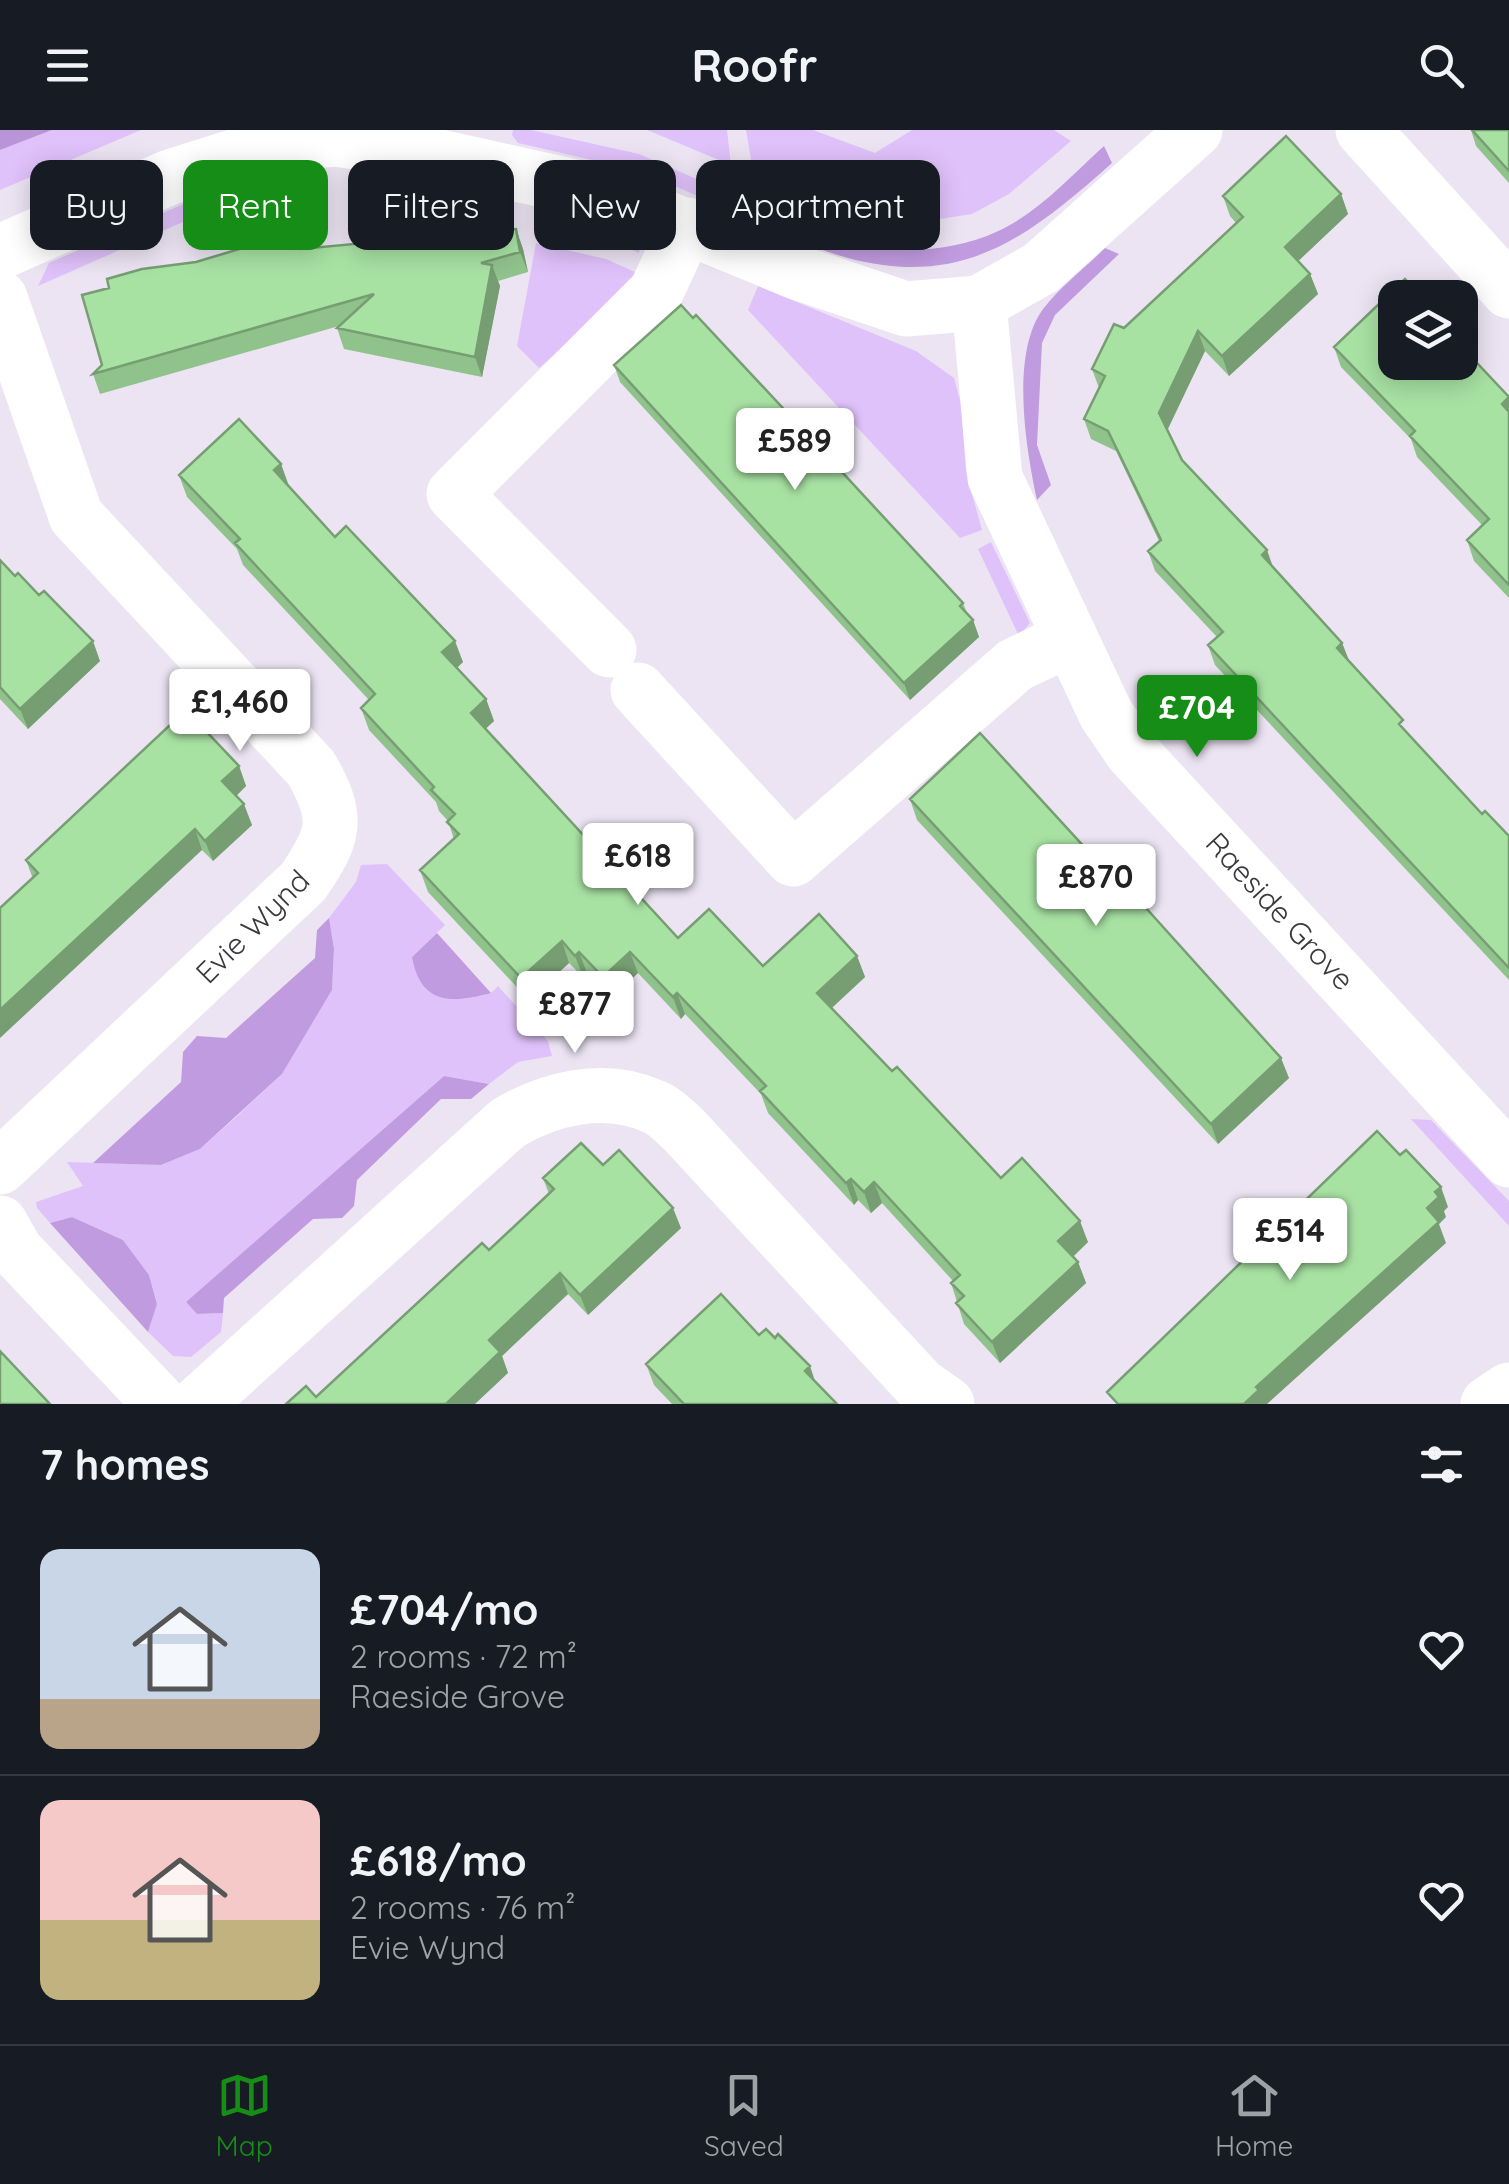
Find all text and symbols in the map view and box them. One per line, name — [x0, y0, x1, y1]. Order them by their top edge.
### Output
text: Roofr — [691, 37, 818, 93]
icon: menu — [40, 38, 95, 93]
icon: search — [1414, 38, 1469, 93]
chip: Buy — [30, 160, 163, 250]
chip: Rent — [183, 160, 328, 250]
chip: Filters — [348, 160, 514, 250]
chip: New — [534, 160, 676, 250]
chip: Apartment — [696, 160, 940, 250]
map controls — [1378, 280, 1478, 380]
button: layers — [1378, 280, 1478, 380]
pin: £589 — [736, 408, 854, 493]
text: £589 — [758, 420, 832, 460]
pin: £1,460 — [159, 669, 321, 754]
pin: £704 — [1138, 675, 1256, 760]
text: £1,460 — [191, 681, 289, 721]
text: £704 — [1159, 687, 1235, 727]
pin: £618 — [579, 823, 697, 908]
street label: Raeside Grove — [1198, 824, 1363, 998]
text: £618 — [604, 835, 672, 875]
pin: £870 — [1037, 844, 1155, 929]
text: £870 — [1059, 856, 1133, 896]
street label: Evie Wynd — [187, 861, 317, 991]
pin: £877 — [516, 971, 634, 1056]
text: £877 — [539, 983, 611, 1023]
pin: £514 — [1231, 1198, 1349, 1283]
text: £514 — [1255, 1210, 1325, 1250]
icon: filters — [1414, 1437, 1469, 1492]
text: 7 homes — [40, 1438, 209, 1491]
text: £704/mo — [350, 1583, 539, 1636]
icon: home — [120, 1589, 240, 1709]
icon: heart — [1414, 1622, 1469, 1677]
text: 2 rooms · 72 m² — [350, 1636, 577, 1676]
text: Raeside Grove — [350, 1676, 565, 1716]
text: £618/mo — [350, 1834, 527, 1887]
icon: home — [120, 1840, 240, 1960]
icon: heart — [1414, 1873, 1469, 1928]
text: 2 rooms · 76 m² — [350, 1887, 575, 1927]
text: Evie Wynd — [350, 1927, 505, 1967]
tab: Map — [216, 2068, 273, 2163]
tab: Saved — [704, 2068, 784, 2163]
tab: Home — [1215, 2068, 1293, 2163]

